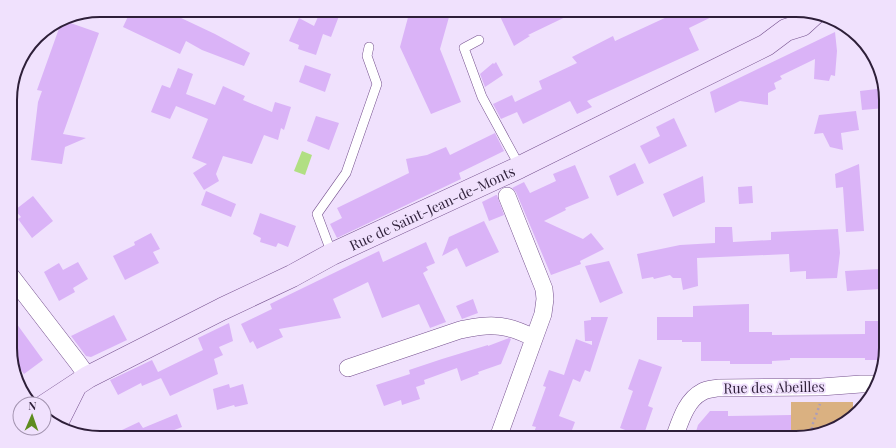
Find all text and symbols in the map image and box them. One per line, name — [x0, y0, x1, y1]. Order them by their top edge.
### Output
street label: Rue de Saint-Jean-de-Monts — [346, 161, 518, 255]
street label: Rue des Abeilles — [723, 377, 825, 397]
north arrow — [12, 396, 52, 436]
text: N — [28, 398, 37, 413]

